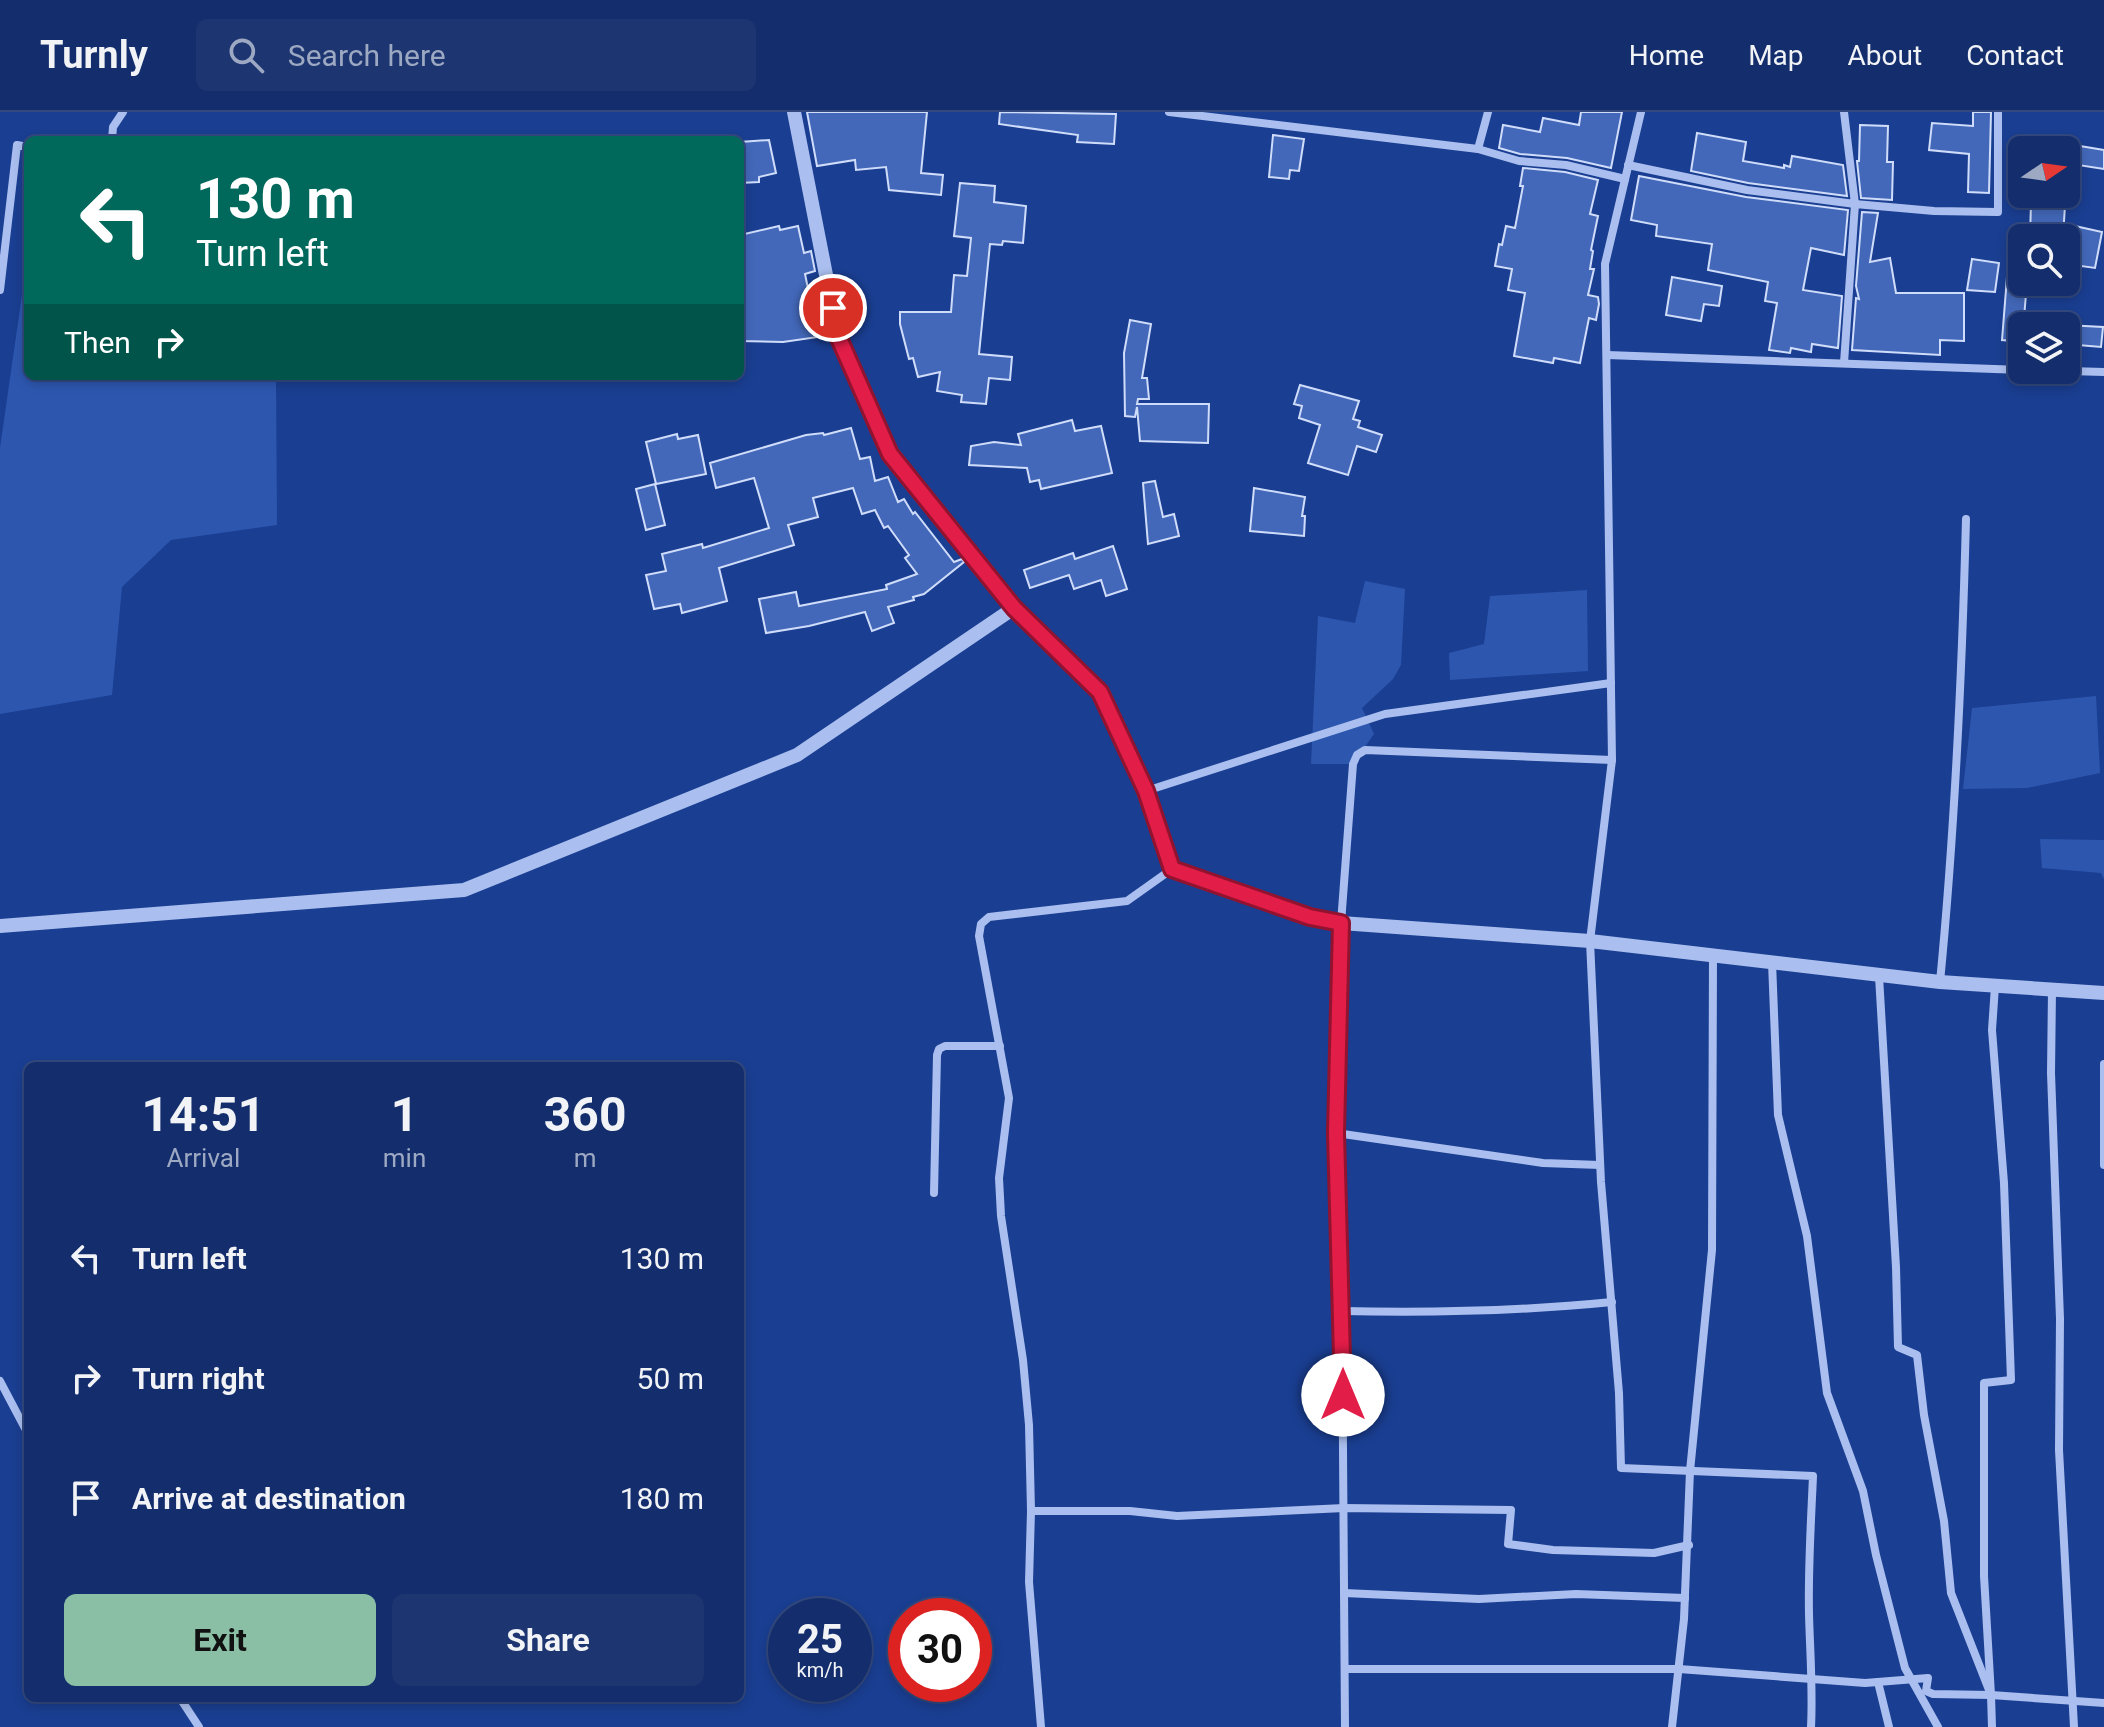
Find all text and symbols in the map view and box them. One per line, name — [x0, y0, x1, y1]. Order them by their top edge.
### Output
search box — [196, 19, 756, 91]
text: Turnly — [40, 33, 148, 77]
icon: search — [224, 33, 268, 77]
text: Search here — [288, 38, 446, 73]
text: Home — [1629, 39, 1704, 72]
text: Map — [1748, 39, 1804, 72]
text: About — [1848, 39, 1922, 72]
text: Contact — [1966, 39, 2064, 72]
north arrow — [2008, 136, 2080, 208]
map controls — [2008, 136, 2080, 384]
text: 130 m — [196, 166, 355, 232]
icon: left — [64, 168, 168, 272]
button: search — [2008, 224, 2080, 296]
text: Turn left — [196, 233, 329, 275]
pin — [799, 274, 867, 342]
icon: arrive — [811, 286, 855, 330]
button: layers — [2008, 312, 2080, 384]
icon: right — [147, 320, 191, 364]
text: Then — [64, 325, 131, 360]
text: 14:51 — [142, 1086, 265, 1143]
text: 1 — [391, 1086, 418, 1143]
text: 360 — [544, 1086, 626, 1143]
text: Arrival — [167, 1143, 240, 1173]
text: min — [383, 1143, 426, 1173]
text: m — [574, 1143, 597, 1173]
icon: left — [64, 1236, 108, 1280]
text: Turn left — [132, 1241, 247, 1276]
text: 130 m — [620, 1241, 704, 1276]
position arrow — [1301, 1353, 1385, 1437]
icon: right — [64, 1356, 108, 1400]
text: Turn right — [132, 1361, 265, 1396]
text: 50 m — [637, 1361, 704, 1396]
icon: arrive — [64, 1476, 108, 1520]
text: Arrive at destination — [132, 1481, 406, 1516]
text: 180 m — [620, 1481, 704, 1516]
button: Exit — [64, 1594, 376, 1686]
button: Share — [392, 1594, 704, 1686]
speed limit sign: 30 — [888, 1598, 992, 1702]
text: 25 — [797, 1616, 843, 1663]
text: km/h — [797, 1658, 843, 1682]

